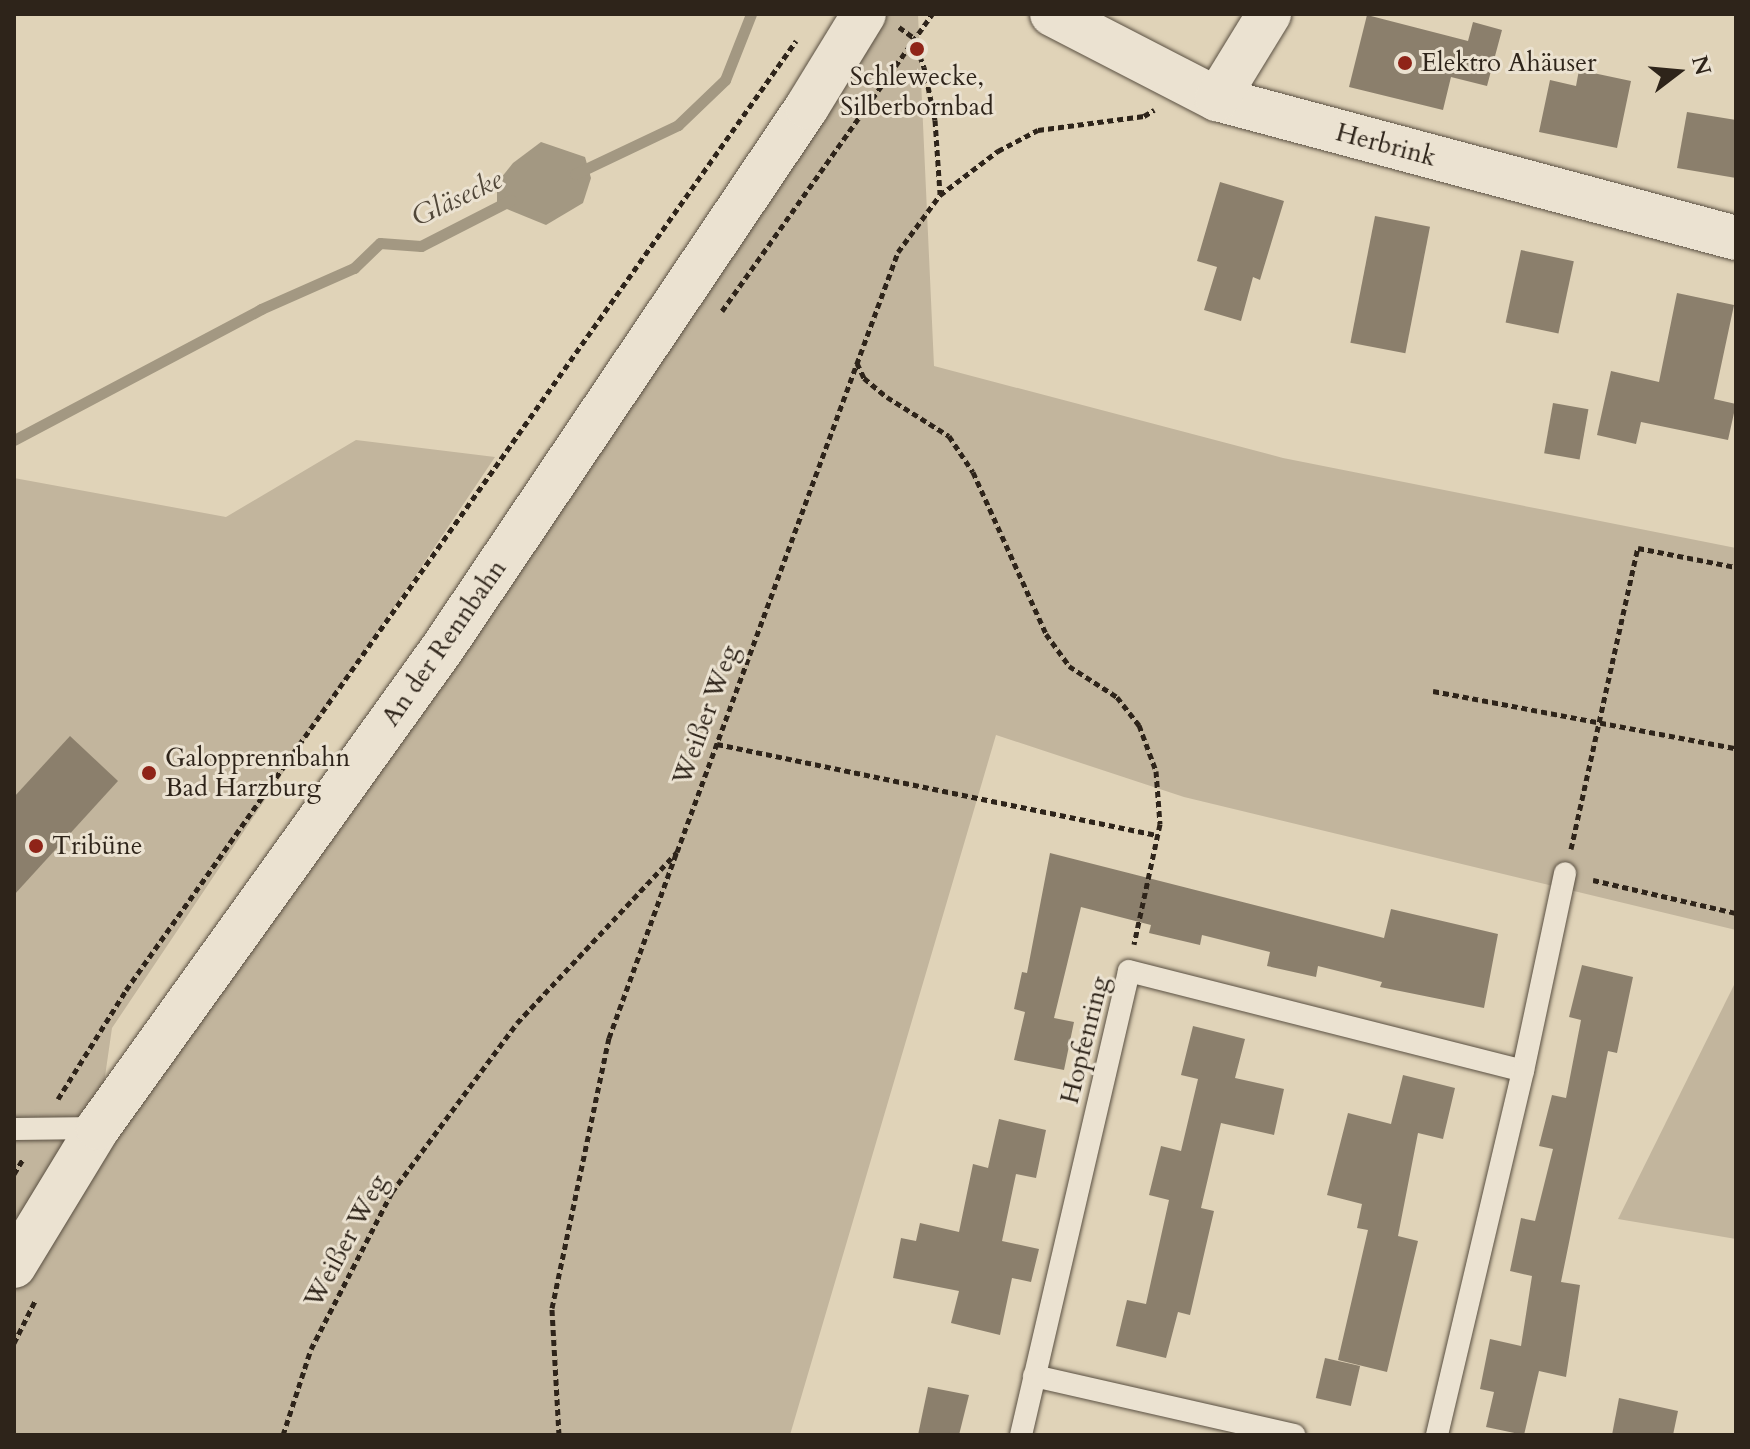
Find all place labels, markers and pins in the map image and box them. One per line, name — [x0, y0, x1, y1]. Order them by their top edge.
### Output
marker: Schlewecke, Silberbornbad — [908, 40, 926, 58]
place label: Elektro Ahäuser — [1421, 47, 1597, 79]
marker: Elektro Ahäuser — [1396, 54, 1414, 72]
place label: Schlewecke, Silberbornbad — [840, 61, 994, 122]
place label: Galopprennbahn Bad Harzburg — [165, 742, 350, 804]
marker: Galopprennbahn Bad Harzburg — [140, 764, 158, 782]
place label: Tribüne — [52, 830, 143, 862]
marker: Tribüne — [27, 837, 45, 855]

